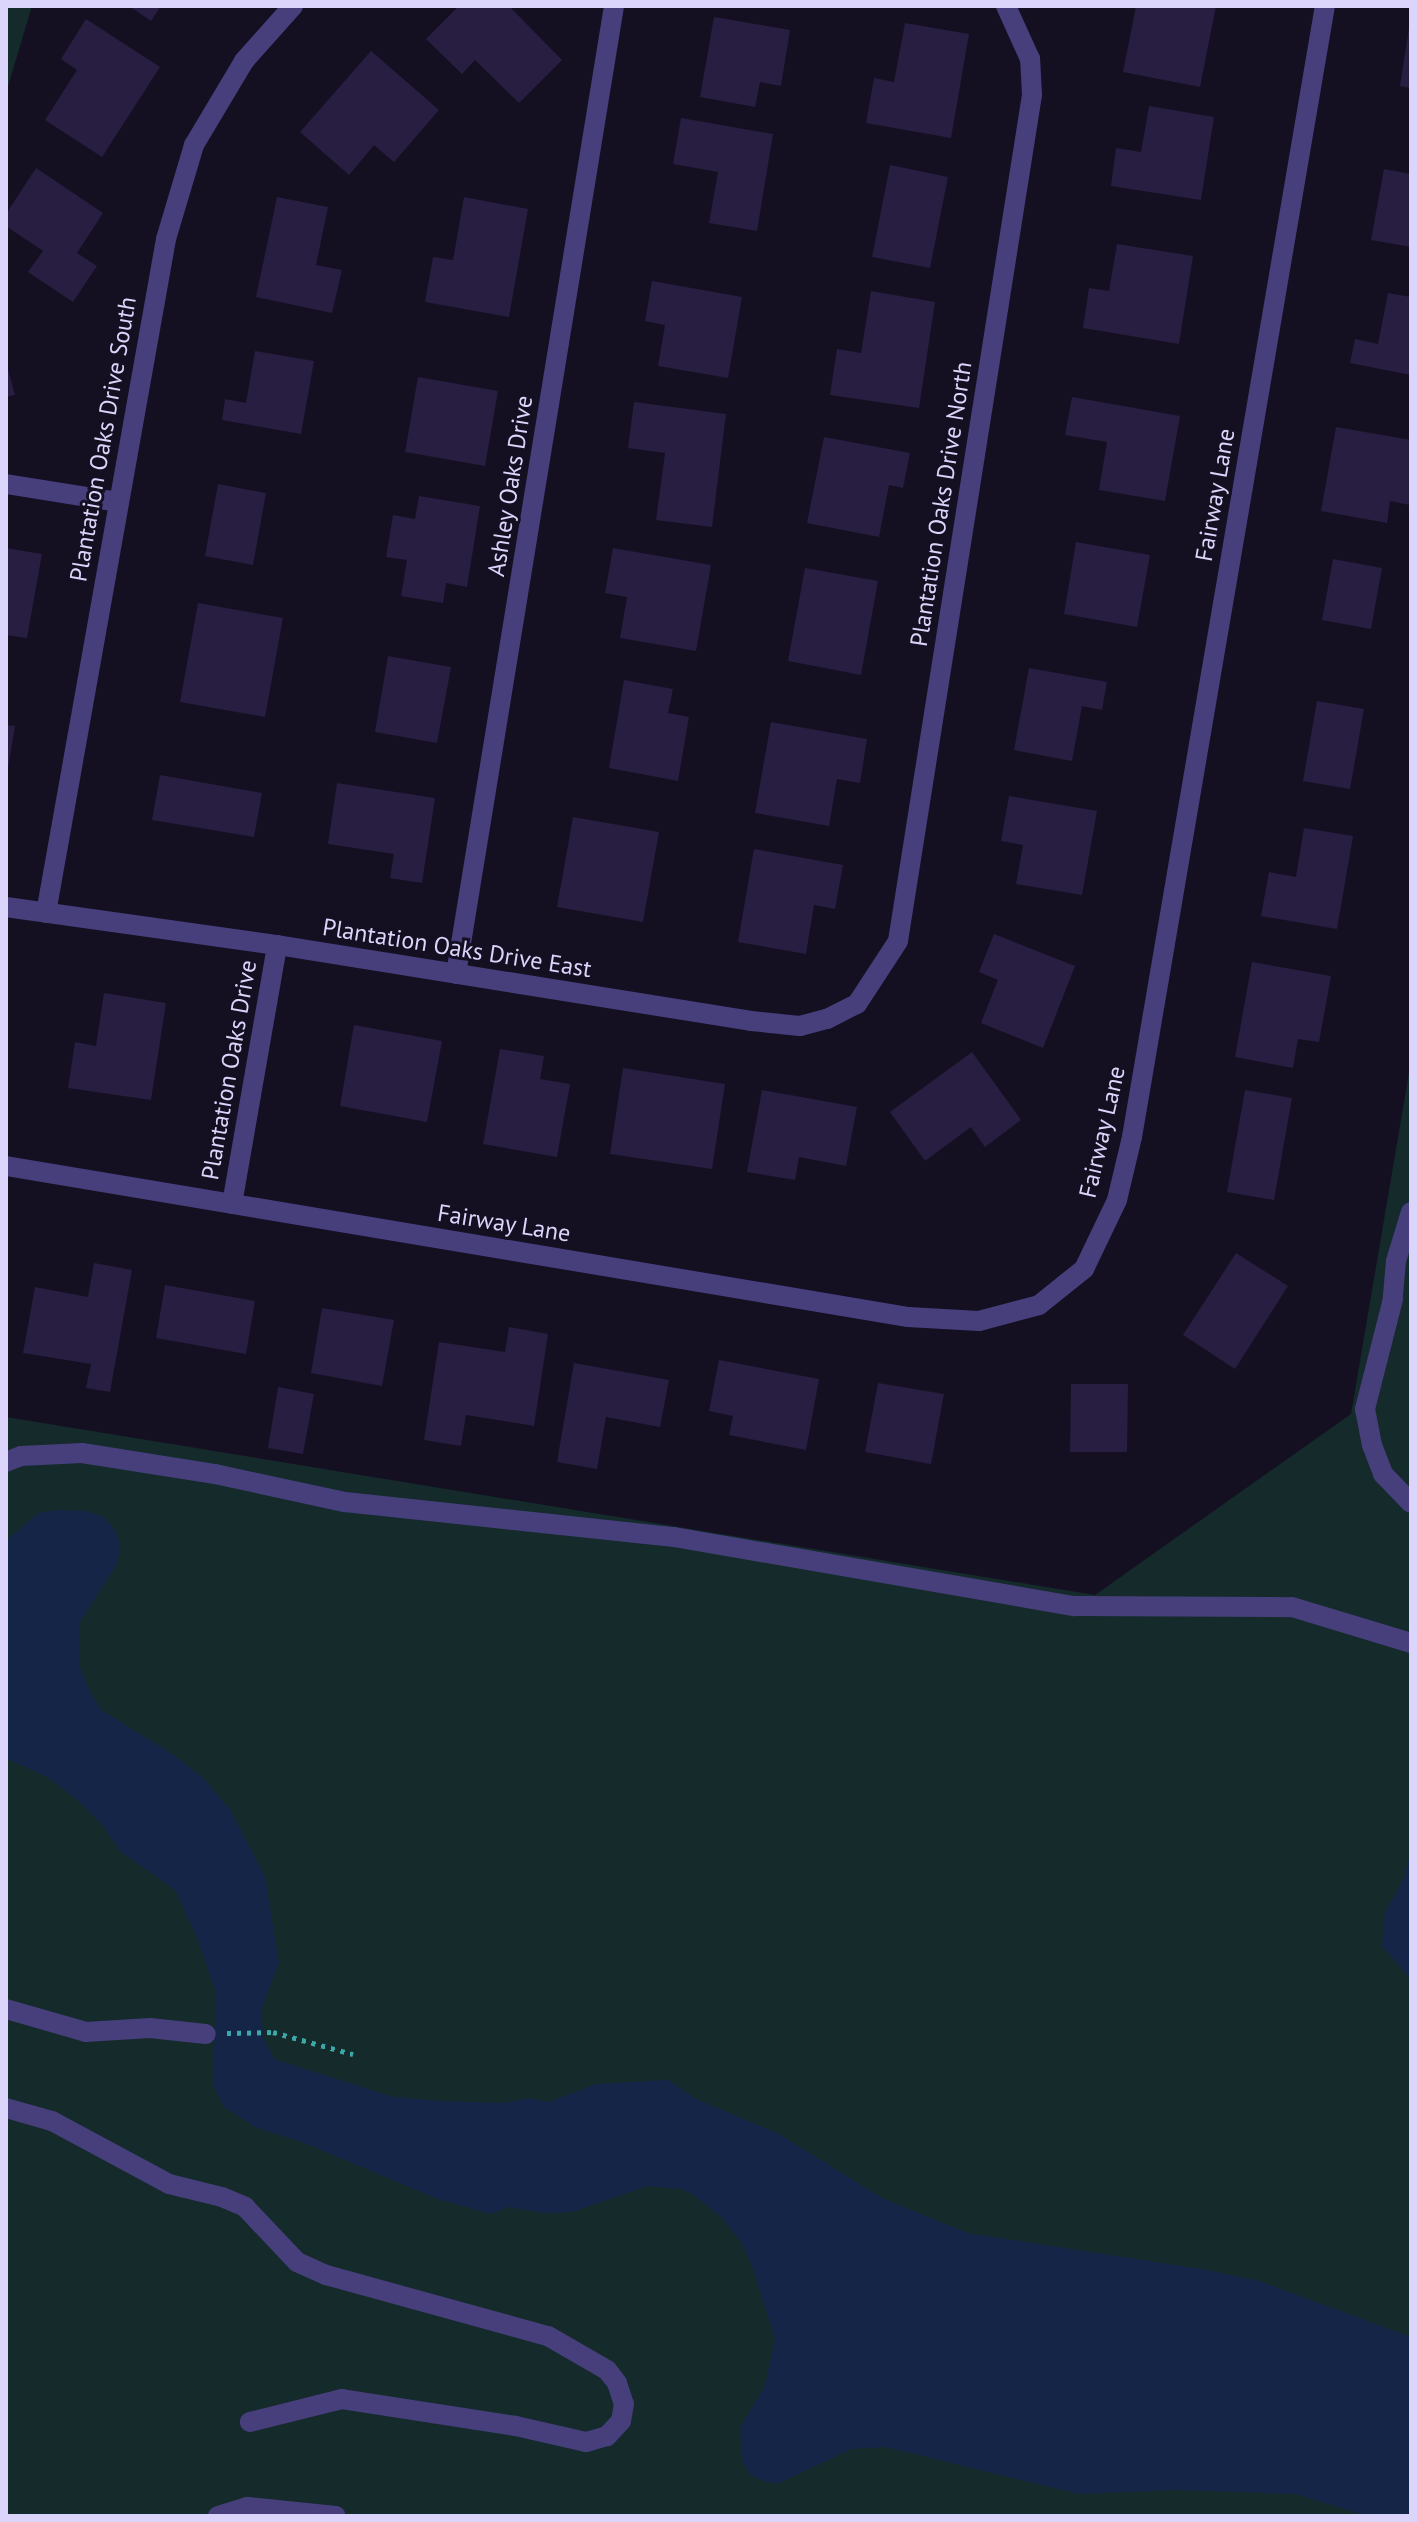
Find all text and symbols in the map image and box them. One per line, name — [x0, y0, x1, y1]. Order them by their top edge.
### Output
street label: Plantation Oaks Drive South — [64, 294, 142, 584]
street label: Plantation Oaks Drive North — [904, 359, 978, 649]
street label: Ashley Oaks Drive — [481, 393, 539, 579]
street label: Fairway Lane — [1189, 426, 1241, 564]
street label: Plantation Oaks Drive East — [320, 913, 594, 983]
street label: Plantation Oaks Drive — [195, 958, 263, 1182]
street label: Fairway Lane — [1073, 1063, 1131, 1201]
street label: Fairway Lane — [435, 1198, 573, 1248]

